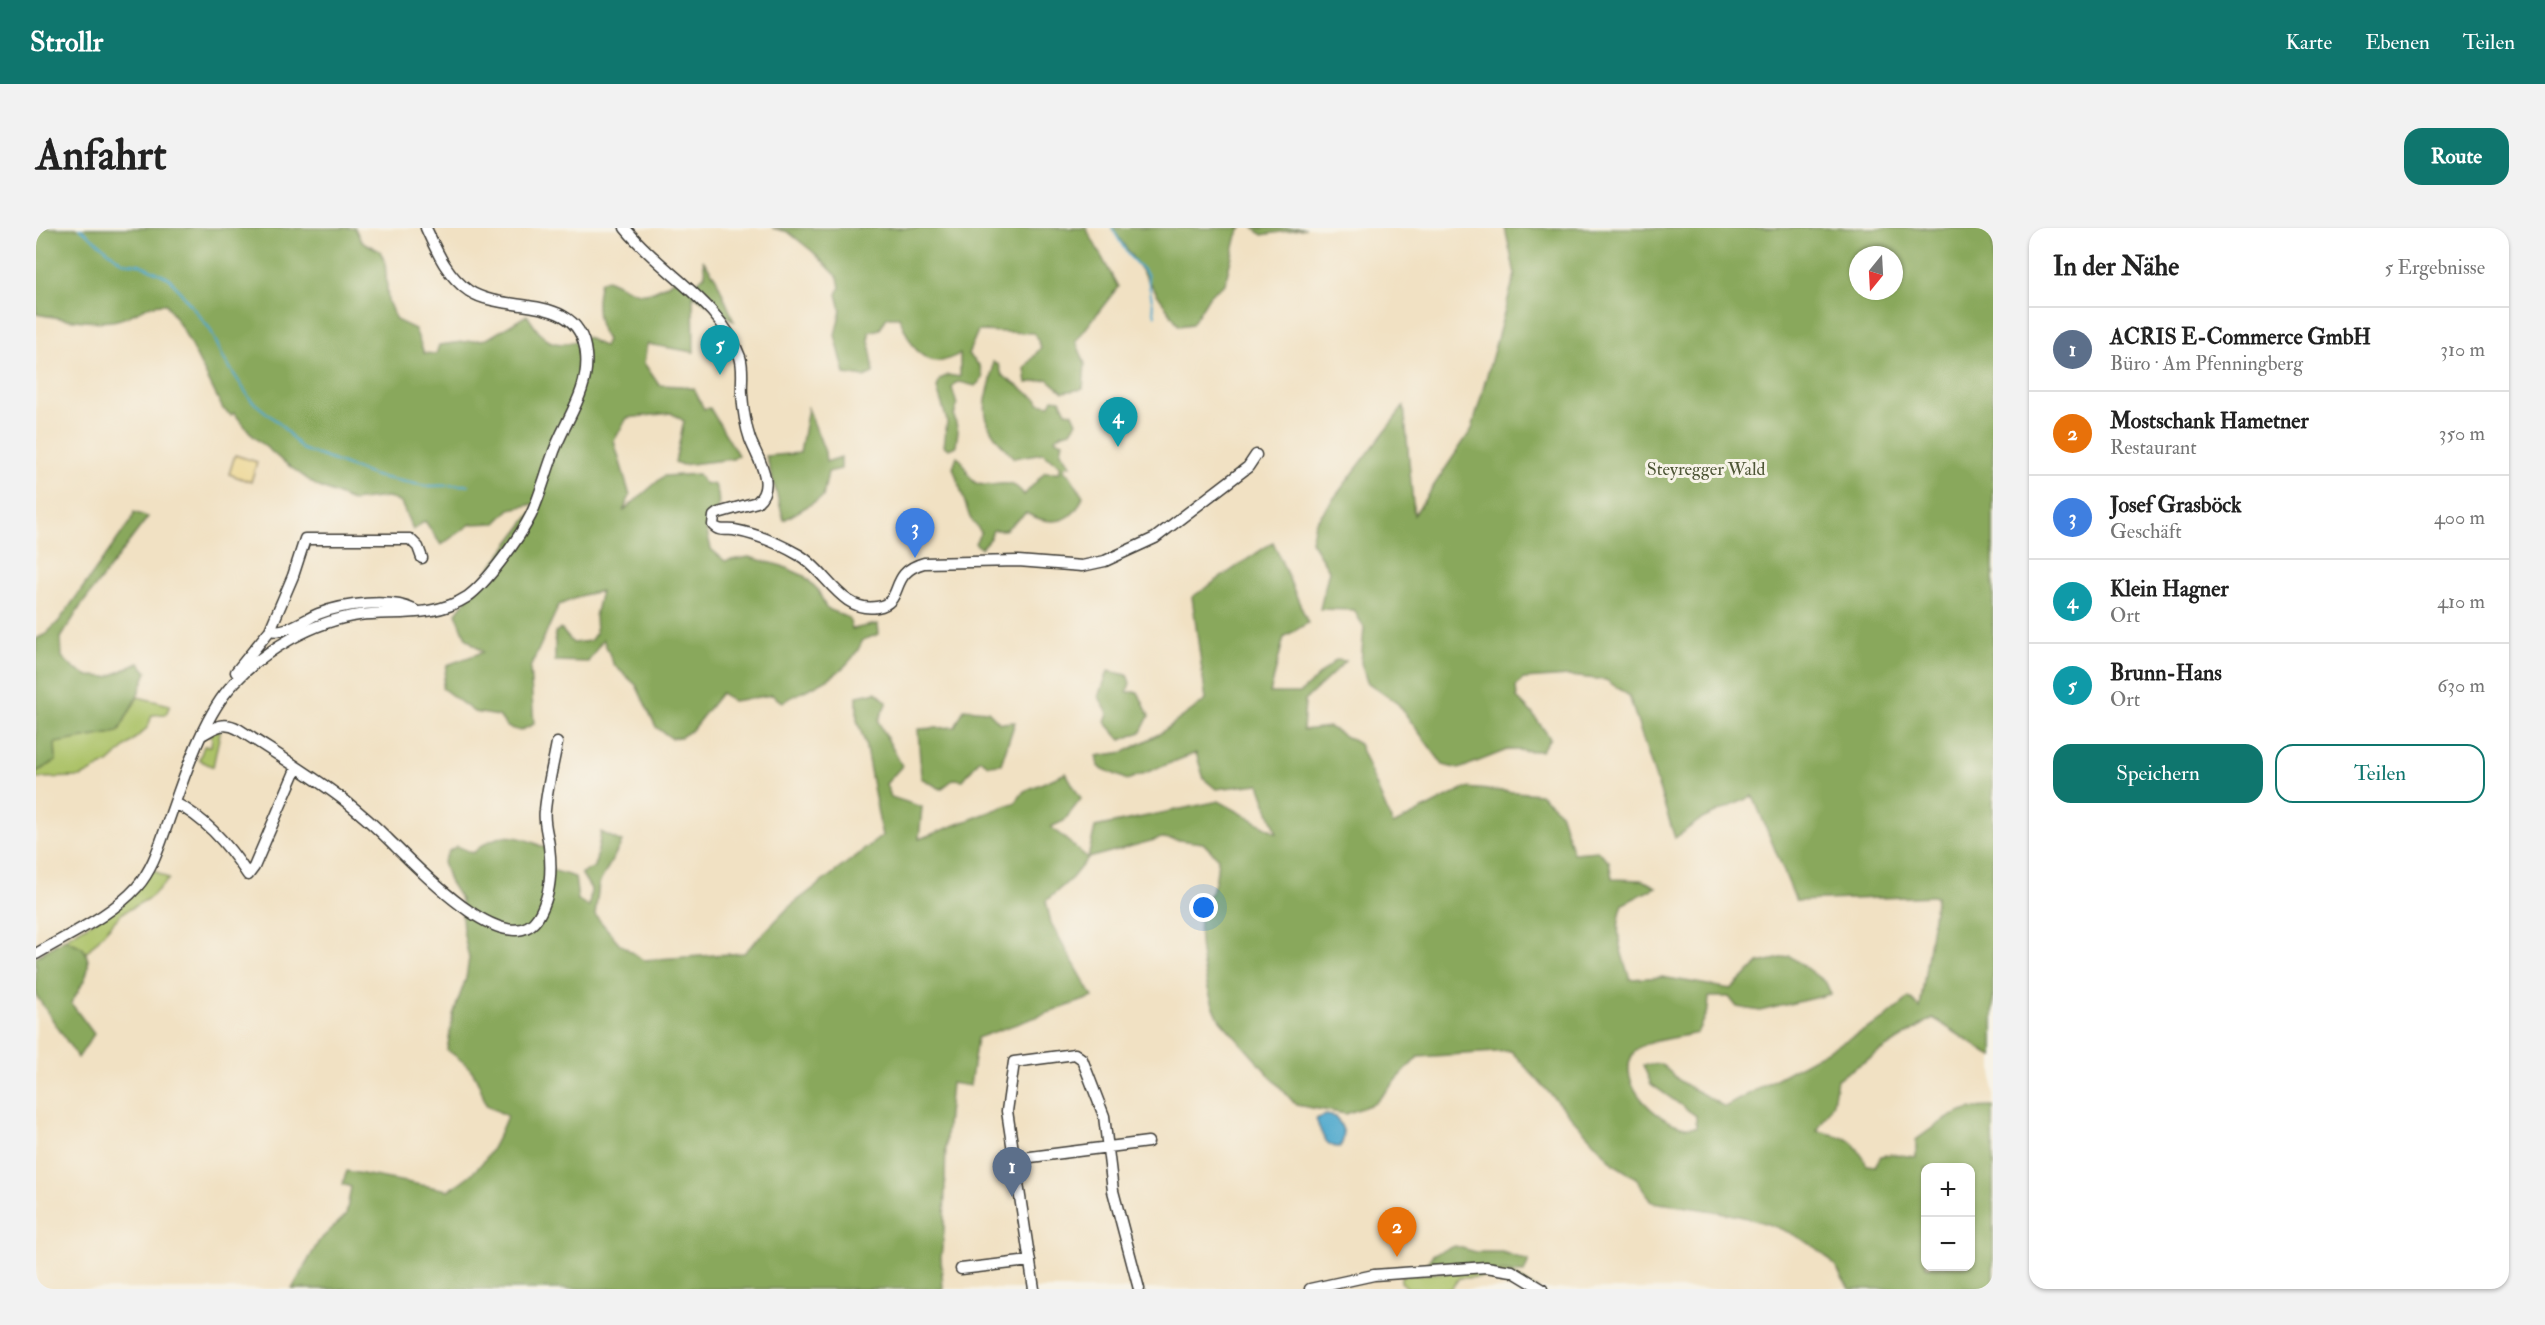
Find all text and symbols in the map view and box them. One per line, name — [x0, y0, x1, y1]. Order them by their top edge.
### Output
text: Strollr — [30, 25, 103, 60]
text: Karte — [2285, 29, 2332, 56]
text: Ebenen — [2365, 29, 2430, 56]
text: Teilen — [2463, 29, 2515, 56]
button: Route — [2404, 128, 2509, 185]
text: Anfahrt — [36, 130, 167, 182]
north arrow — [1849, 246, 1903, 300]
text: In der Nähe — [2053, 251, 2179, 283]
text: 5 Ergebnisse — [2385, 255, 2485, 280]
text: ACRIS E-Commerce GmbH — [2110, 323, 2371, 351]
pin: 5 — [700, 326, 740, 375]
text: 1 — [2069, 337, 2076, 362]
text: 310 m — [2440, 337, 2485, 362]
text: Büro · Am Pfenningberg — [2110, 351, 2303, 376]
pin: 4 — [1098, 398, 1138, 447]
text: Mostschank Hametner — [2110, 407, 2309, 435]
text: 2 — [2067, 421, 2078, 446]
text: 350 m — [2439, 421, 2485, 446]
text: Restaurant — [2110, 435, 2197, 460]
park label: Steyregger Wald — [1647, 458, 1766, 481]
text: Josef Grasböck — [2110, 491, 2242, 519]
text: 3 — [2069, 505, 2076, 530]
text: 400 m — [2434, 505, 2485, 530]
pin: 3 — [896, 508, 934, 558]
text: Geschäft — [2110, 519, 2182, 544]
text: Klein Hagner — [2110, 575, 2229, 603]
text: 4 — [2067, 589, 2078, 614]
text: 410 m — [2437, 589, 2485, 614]
text: Ort — [2110, 603, 2140, 628]
text: Brunn-Hans — [2110, 659, 2222, 687]
text: 5 — [2068, 673, 2077, 698]
text: 630 m — [2437, 673, 2485, 698]
text: Ort — [2110, 687, 2140, 712]
button: Speichern — [2053, 744, 2263, 803]
button: Teilen — [2275, 744, 2485, 803]
your location — [1189, 893, 1218, 922]
pin: 1 — [992, 1148, 1032, 1197]
map controls — [1921, 1163, 1975, 1271]
button: + — [1921, 1163, 1975, 1217]
pin: 2 — [1378, 1208, 1416, 1257]
button: − — [1921, 1217, 1975, 1271]

